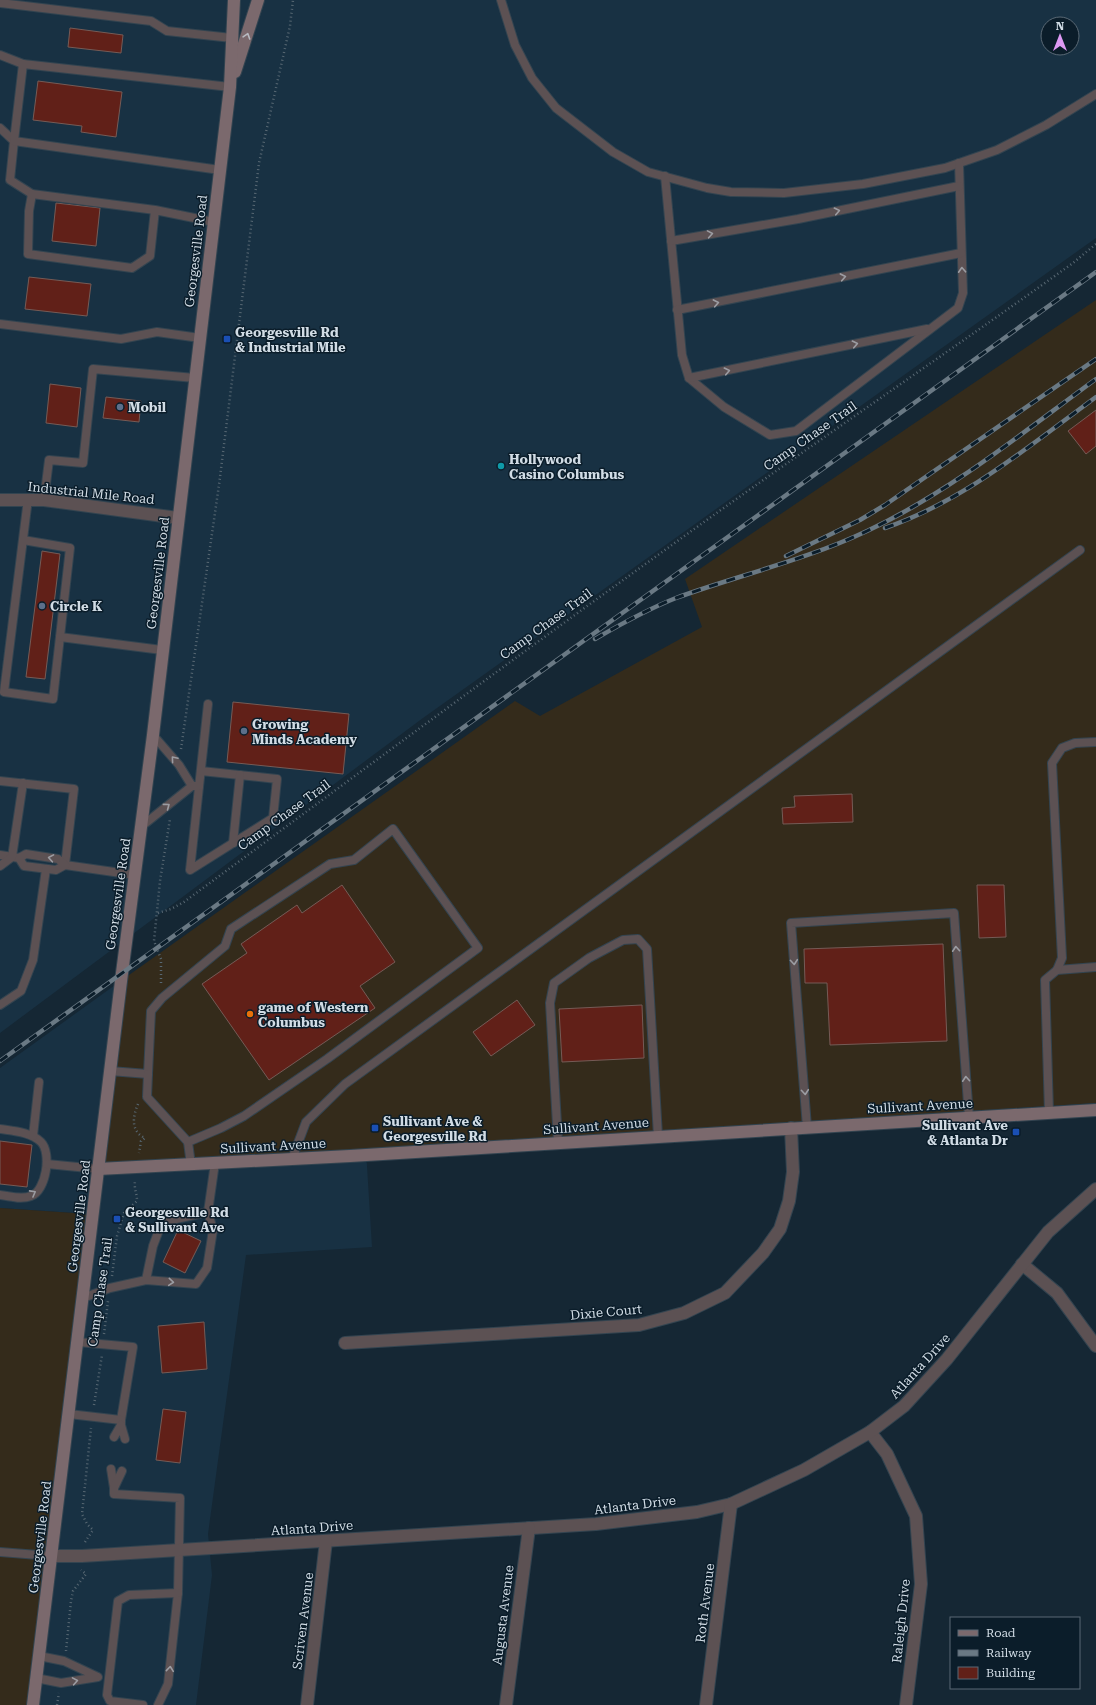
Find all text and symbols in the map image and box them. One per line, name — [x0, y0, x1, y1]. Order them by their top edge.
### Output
north arrow — [1040, 16, 1080, 56]
text: N — [1056, 20, 1065, 33]
one-way arrow — [242, 33, 250, 40]
street label: Georgesville Road — [182, 193, 210, 308]
one-way arrow — [834, 207, 840, 215]
one-way arrow — [706, 231, 713, 239]
one-way arrow — [957, 267, 966, 273]
one-way arrow — [840, 273, 846, 282]
one-way arrow — [713, 299, 719, 307]
place label: Georgesville Rd & Industrial Mile — [235, 325, 346, 355]
marker: Georgesville Rd & Industrial Mile — [222, 334, 232, 344]
one-way arrow — [851, 341, 858, 349]
one-way arrow — [724, 367, 730, 375]
street label: Camp Chase Trail — [761, 398, 859, 474]
place label: Mobil — [128, 400, 167, 415]
marker: Mobil — [115, 402, 125, 412]
place label: Hollywood Casino Columbus — [509, 452, 625, 482]
marker: Hollywood Casino Columbus — [496, 461, 506, 471]
street label: Industrial Mile Road — [27, 479, 156, 507]
street label: Georgesville Road — [144, 515, 172, 630]
street label: Camp Chase Trail — [497, 586, 595, 662]
place label: Circle K — [50, 599, 103, 614]
marker: Circle K — [37, 601, 47, 611]
place label: Growing Minds Academy — [252, 717, 357, 747]
marker: Growing Minds Academy — [239, 726, 249, 736]
one-way arrow — [171, 757, 178, 764]
street label: Camp Chase Trail — [235, 777, 333, 853]
one-way arrow — [163, 803, 170, 811]
street label: Georgesville Road — [103, 836, 133, 951]
one-way arrow — [48, 855, 55, 863]
one-way arrow — [952, 946, 961, 952]
one-way arrow — [789, 959, 798, 965]
place label: game of Western Columbus — [257, 1000, 369, 1030]
marker: game of Western Columbus — [245, 1009, 255, 1019]
one-way arrow — [962, 1076, 971, 1082]
one-way arrow — [800, 1089, 809, 1095]
street label: Sullivant Avenue — [867, 1096, 973, 1116]
place label: Sullivant Ave & Georgesville Rd — [383, 1114, 487, 1144]
street label: Sullivant Avenue — [543, 1115, 649, 1137]
place label: Sullivant Ave & Atlanta Dr — [922, 1118, 1008, 1148]
marker: Sullivant Ave & Georgesville Rd — [370, 1123, 380, 1133]
marker: Sullivant Ave & Atlanta Dr — [1011, 1127, 1021, 1137]
street label: Sullivant Avenue — [220, 1136, 326, 1156]
street label: Georgesville Road — [65, 1158, 93, 1273]
one-way arrow — [29, 1191, 36, 1198]
place label: Georgesville Rd & Sullivant Ave — [125, 1205, 229, 1235]
marker: Georgesville Rd & Sullivant Ave — [112, 1214, 122, 1224]
street label: Camp Chase Trail — [85, 1236, 115, 1348]
one-way arrow — [168, 1278, 174, 1287]
street label: Dixie Court — [569, 1301, 643, 1323]
street label: Atlanta Drive — [887, 1330, 953, 1402]
street label: Georgesville Road — [26, 1479, 54, 1594]
street label: Atlanta Drive — [593, 1493, 677, 1517]
street label: Atlanta Drive — [270, 1518, 354, 1538]
street label: Roth Avenue — [693, 1562, 717, 1644]
street label: Augusta Avenue — [489, 1564, 517, 1666]
street label: Scriven Avenue — [290, 1572, 316, 1670]
street label: Raleigh Drive — [889, 1578, 913, 1664]
legend — [950, 1617, 1080, 1689]
text: Road — [986, 1626, 1016, 1640]
text: Railway — [986, 1646, 1032, 1660]
one-way arrow — [165, 1665, 174, 1672]
text: Building — [986, 1666, 1035, 1680]
one-way arrow — [72, 1677, 78, 1686]

